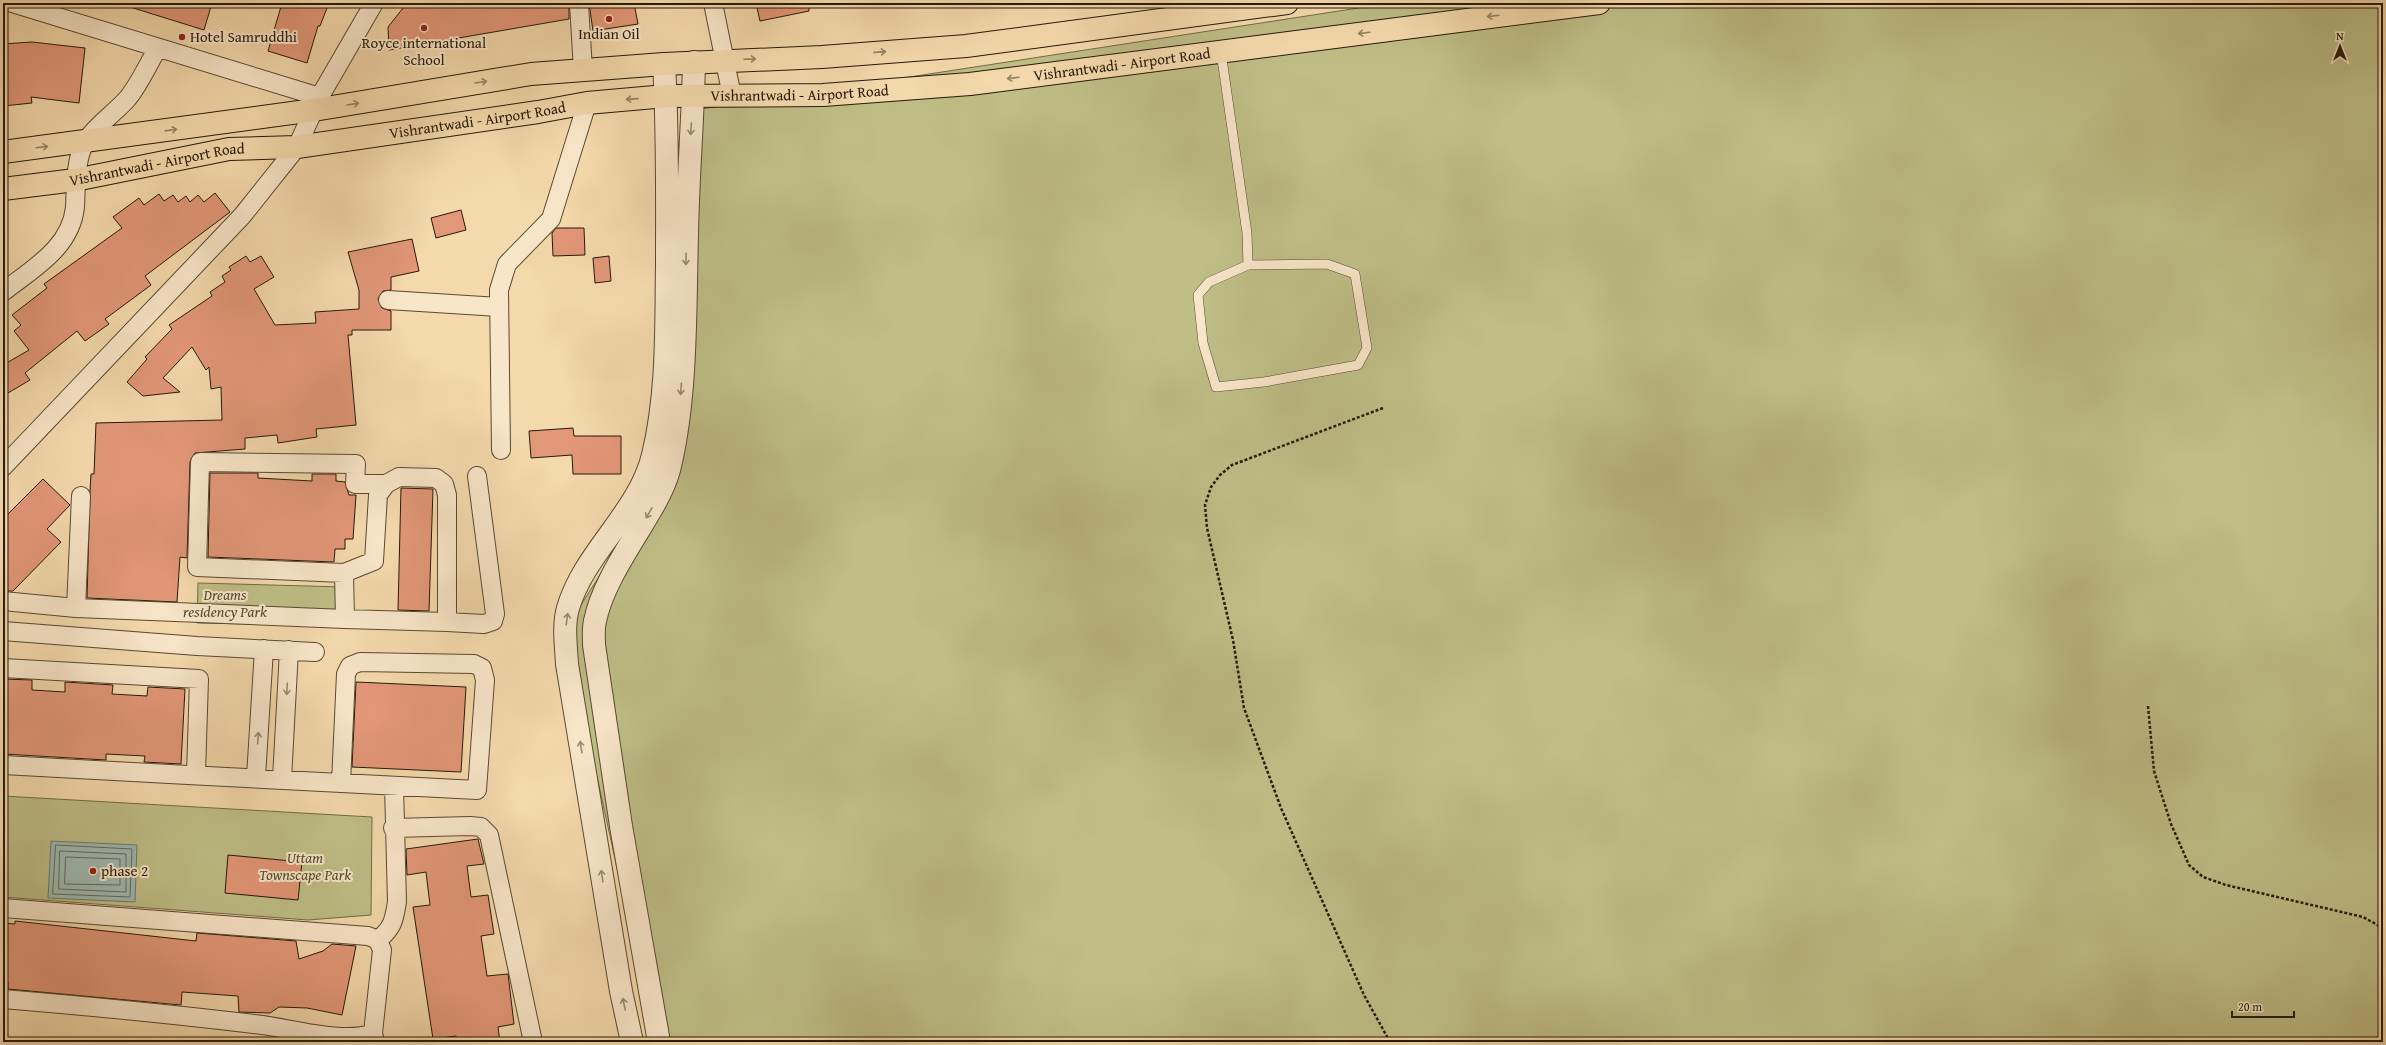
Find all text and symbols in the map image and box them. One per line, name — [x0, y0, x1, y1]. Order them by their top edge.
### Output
one-way arrow — [1487, 13, 1500, 20]
marker: Indian Oil — [604, 14, 614, 24]
marker: Royce international School — [419, 23, 429, 33]
place label: Indian Oil — [578, 23, 640, 44]
place label: Hotel Samruddhi — [190, 26, 297, 47]
north arrow — [2320, 26, 2360, 66]
text: N — [2336, 28, 2344, 44]
one-way arrow — [1358, 29, 1371, 37]
marker: Hotel Samruddhi — [177, 32, 187, 42]
place label: Royce international School — [362, 32, 486, 70]
street label: Vishrantwadi - Airport Road — [1032, 42, 1212, 86]
one-way arrow — [873, 49, 886, 56]
one-way arrow — [743, 56, 756, 63]
one-way arrow — [1007, 75, 1020, 82]
one-way arrow — [474, 78, 487, 86]
street label: Vishrantwadi - Airport Road — [710, 79, 889, 106]
street label: Vishrantwadi - Airport Road — [388, 96, 567, 144]
one-way arrow — [626, 96, 639, 103]
one-way arrow — [346, 99, 359, 107]
one-way arrow — [688, 122, 695, 135]
one-way arrow — [164, 126, 177, 134]
street label: Vishrantwadi - Airport Road — [68, 138, 245, 191]
one-way arrow — [35, 143, 48, 151]
one-way arrow — [683, 252, 690, 265]
one-way arrow — [677, 382, 684, 395]
one-way arrow — [644, 507, 652, 519]
park label: Dreams residency Park — [183, 584, 267, 622]
one-way arrow — [563, 613, 571, 626]
one-way arrow — [284, 682, 291, 695]
one-way arrow — [255, 732, 262, 745]
one-way arrow — [577, 741, 585, 754]
park label: Uttam Townscape Park — [259, 847, 351, 885]
place label: phase 2 — [101, 860, 148, 881]
marker: phase 2 — [88, 866, 98, 876]
one-way arrow — [598, 870, 606, 883]
scale bar — [2232, 993, 2294, 1019]
one-way arrow — [619, 998, 627, 1011]
text: 20 m — [2238, 998, 2262, 1015]

